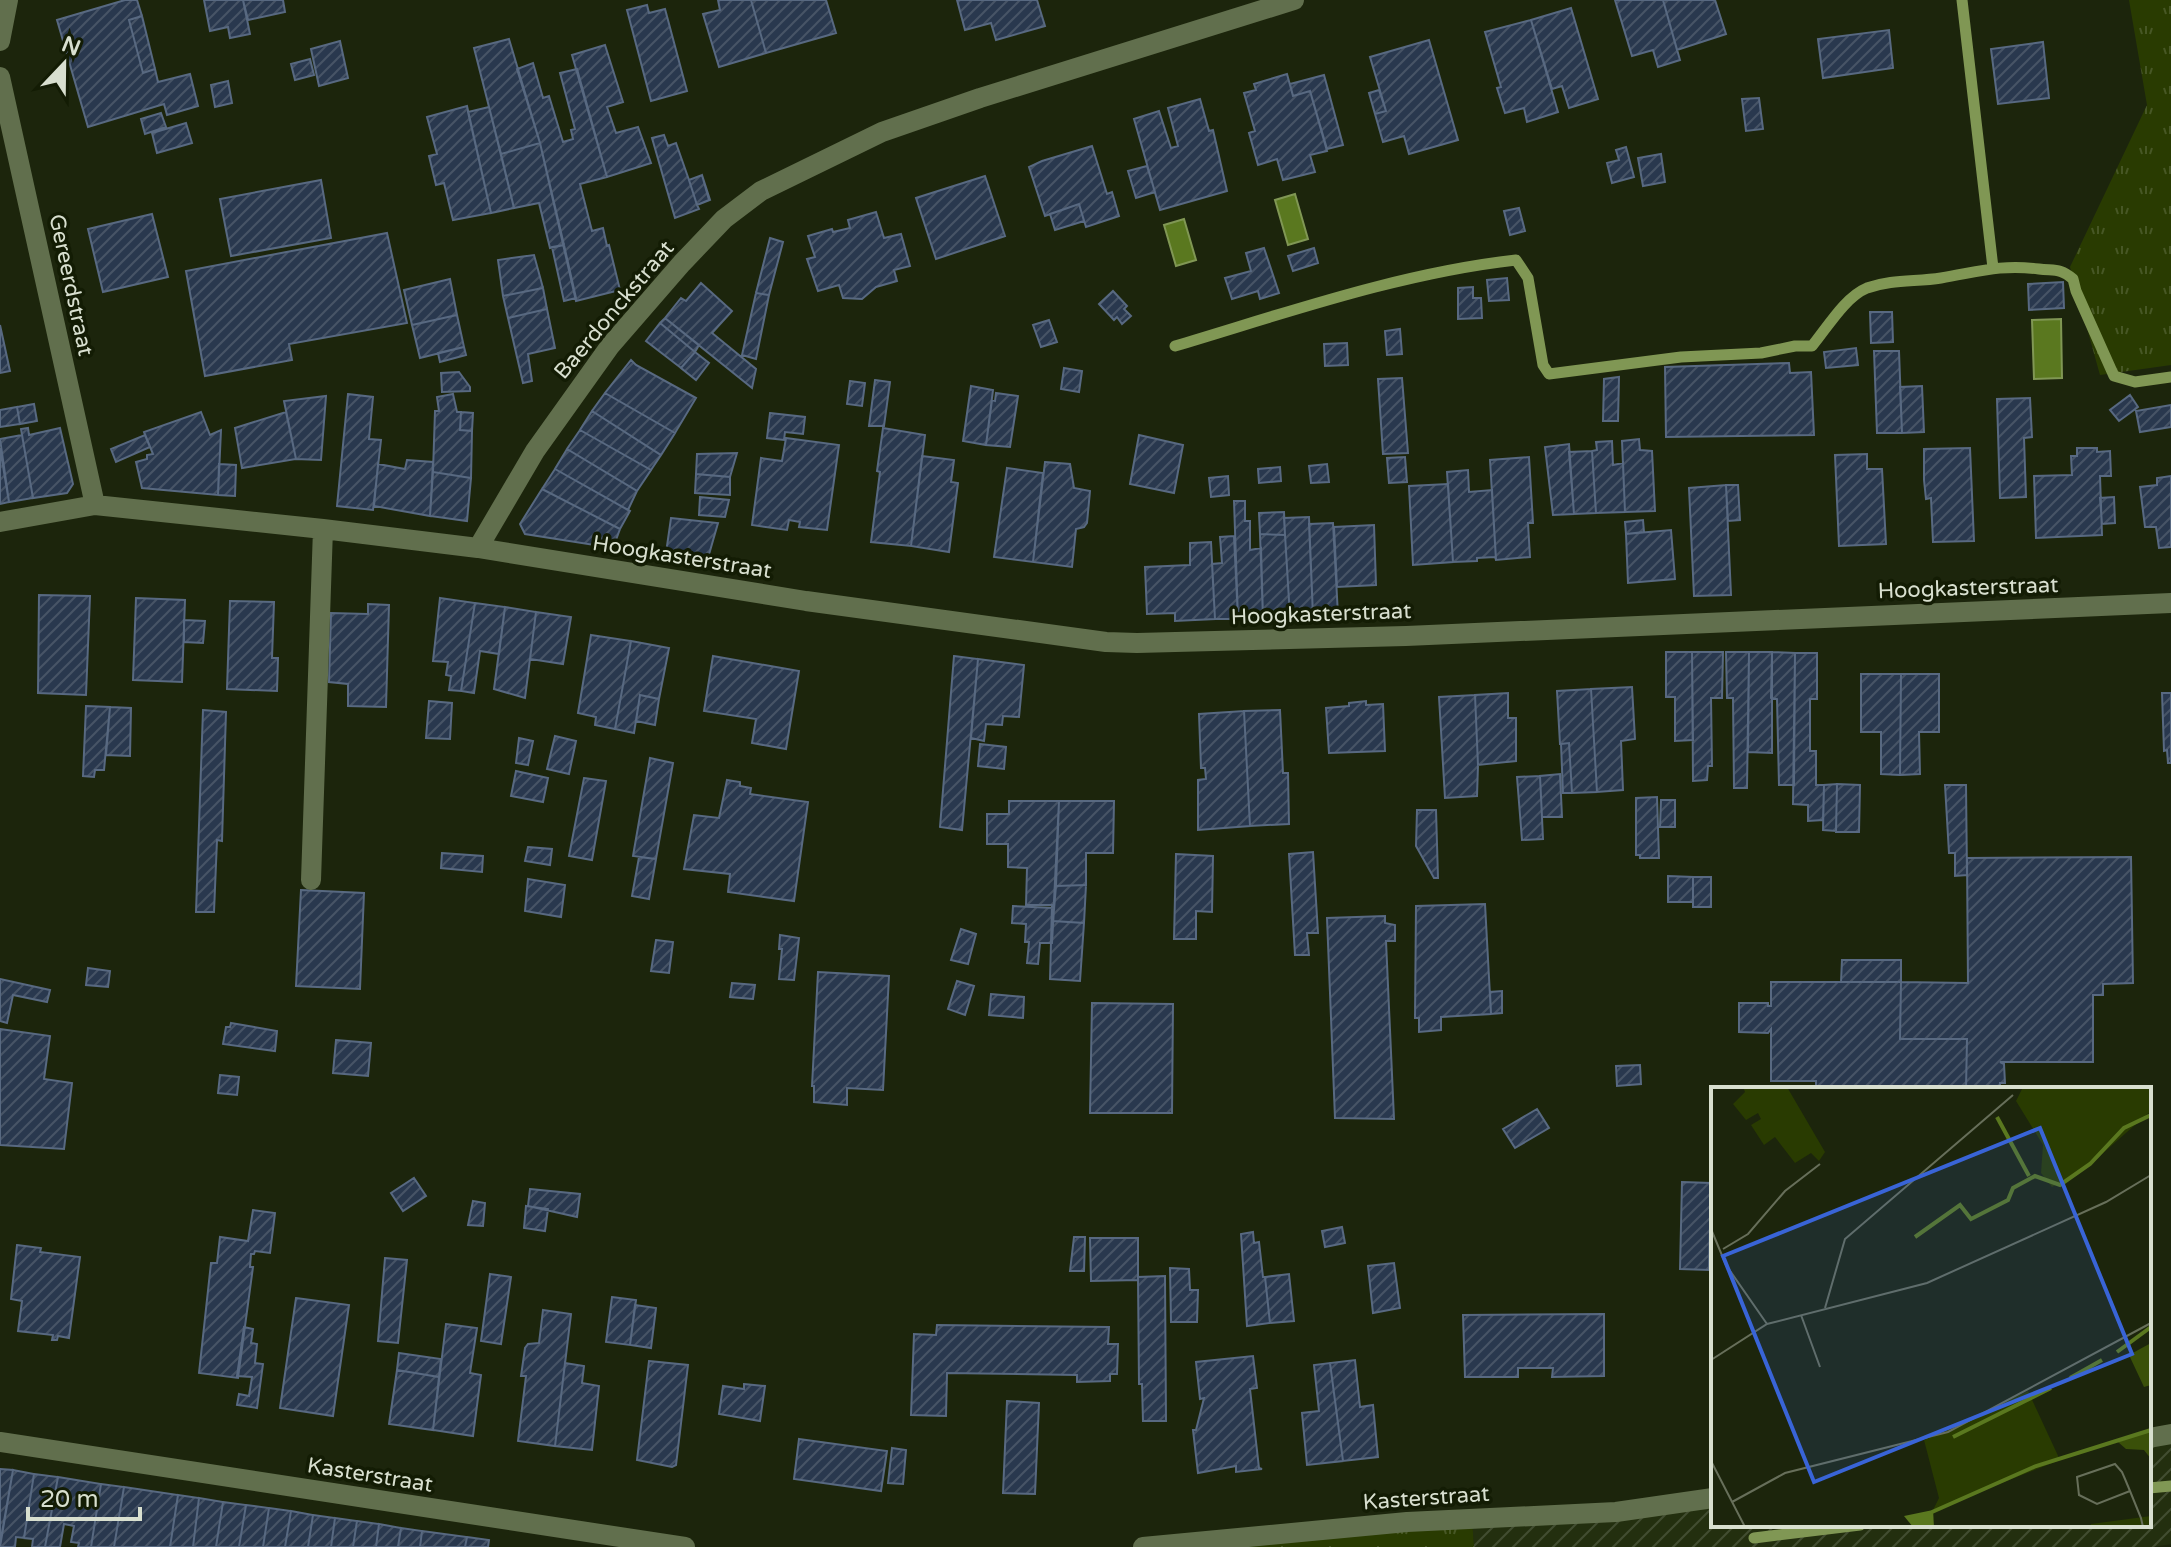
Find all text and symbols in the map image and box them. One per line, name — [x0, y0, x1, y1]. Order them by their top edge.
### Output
north arrow — [24, 24, 104, 104]
text: N — [58, 31, 84, 62]
street label: Gereerdstraat — [43, 212, 99, 358]
street label: Baerdonckstraat — [549, 236, 679, 384]
street label: Hoogkasterstraat — [591, 530, 773, 584]
street label: Hoogkasterstraat — [1877, 572, 2059, 604]
street label: Hoogkasterstraat — [1230, 598, 1412, 630]
inset map — [1711, 1087, 2151, 1527]
street label: Kasterstraat — [305, 1452, 435, 1498]
scale bar — [28, 1471, 140, 1521]
street label: Kasterstraat — [1362, 1481, 1490, 1515]
text: 20 m — [40, 1485, 98, 1514]

